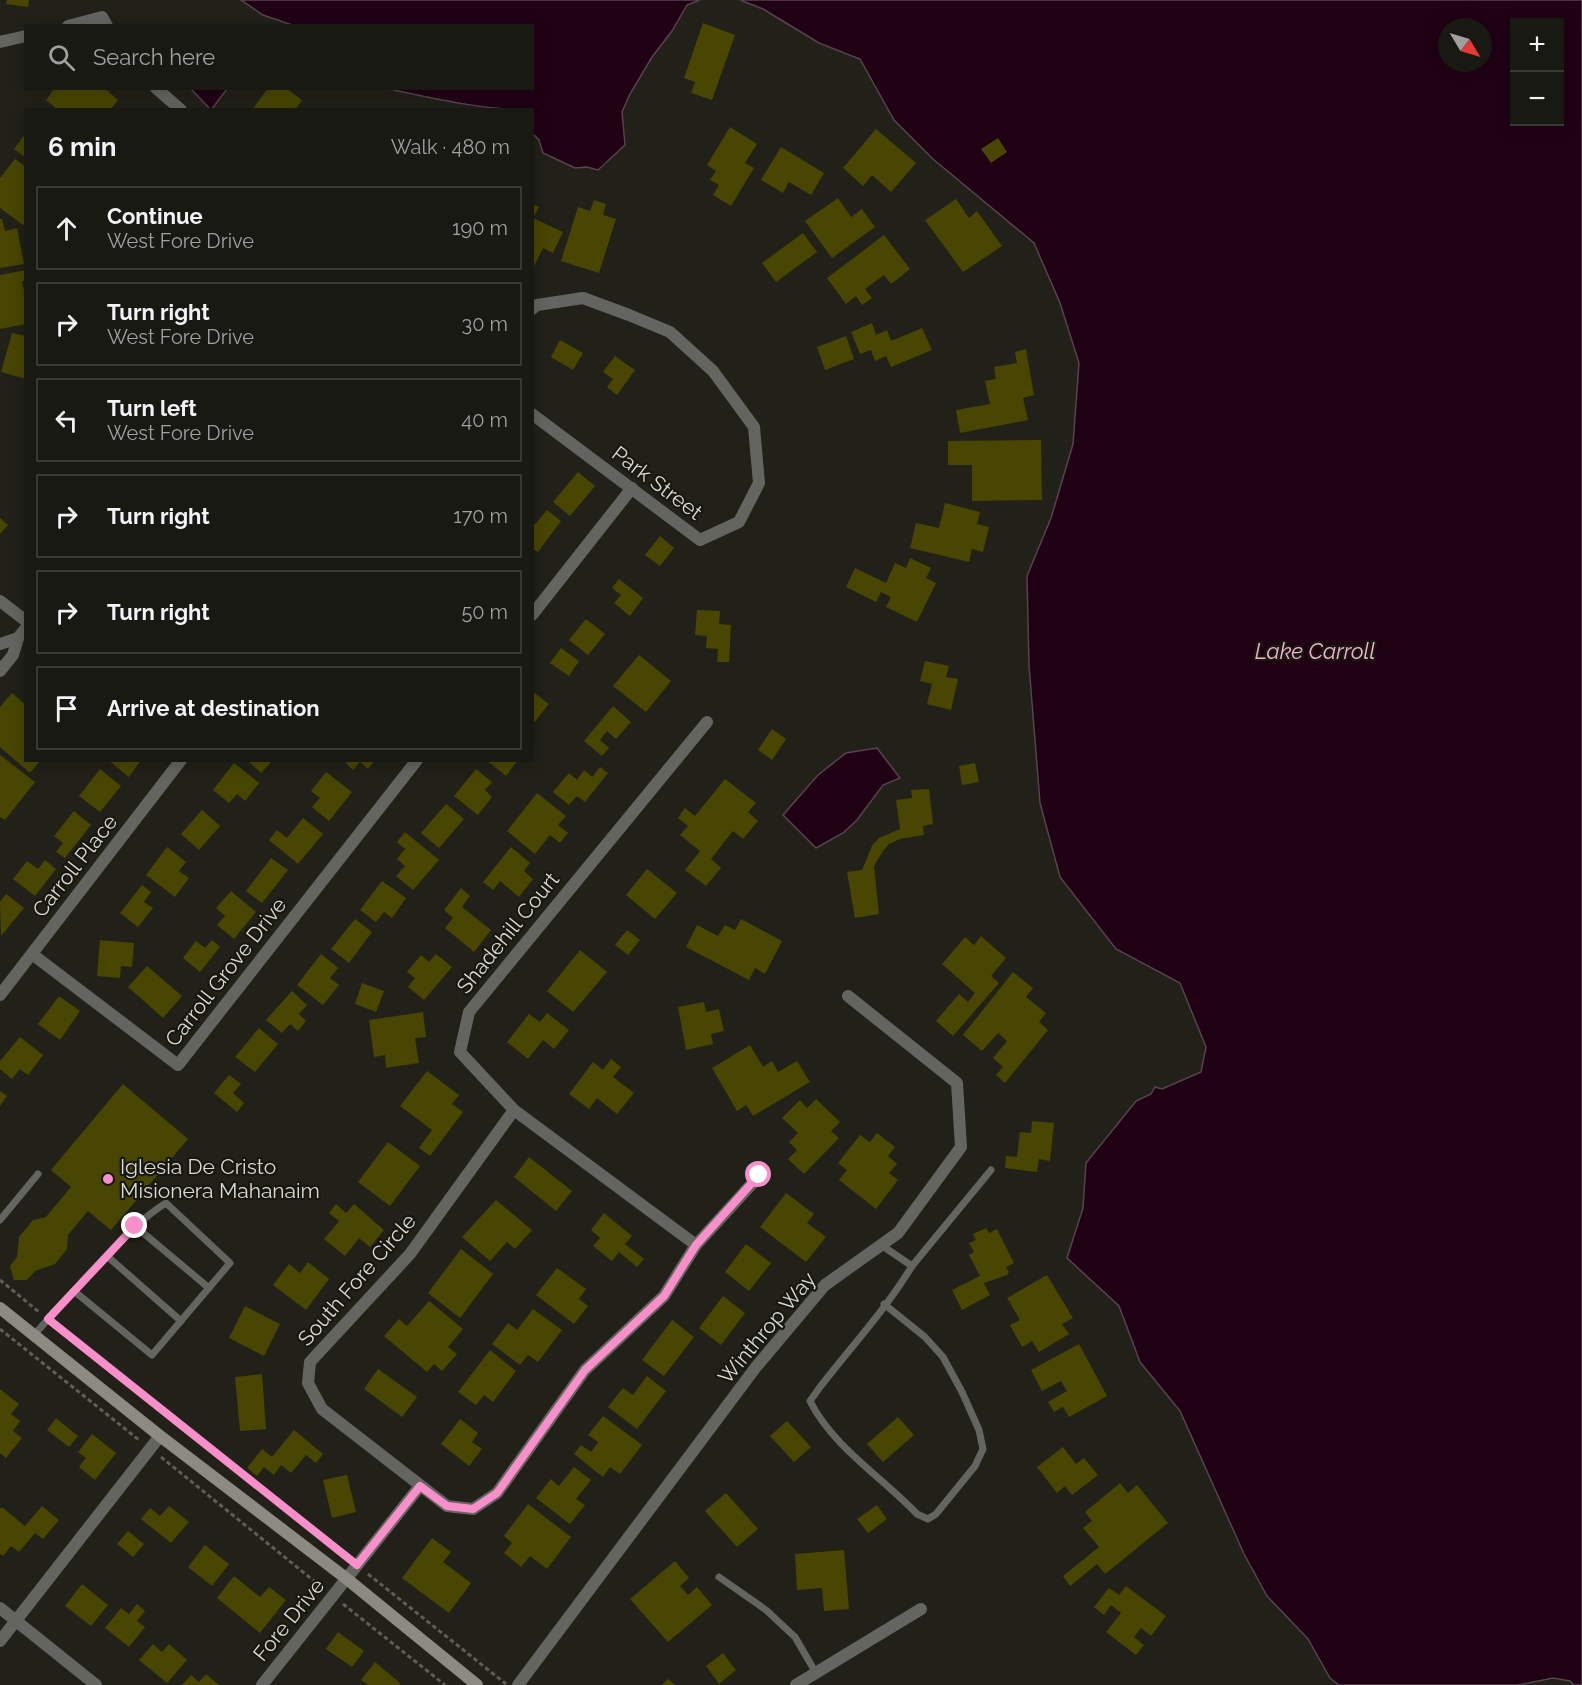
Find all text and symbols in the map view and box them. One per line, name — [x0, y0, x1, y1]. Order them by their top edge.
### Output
north arrow — [1438, 18, 1492, 72]
map controls — [1510, 18, 1564, 126]
button: + — [1510, 18, 1564, 72]
search box — [24, 24, 534, 90]
icon: search — [45, 41, 78, 74]
text: Search here — [93, 44, 215, 70]
button: − — [1510, 72, 1564, 126]
text: 6 min — [48, 132, 117, 162]
text: Walk · 480 m — [391, 135, 510, 159]
text: Continue — [107, 203, 203, 229]
icon: ahead — [50, 212, 83, 245]
text: 190 m — [452, 216, 508, 240]
text: West Fore Drive — [107, 229, 254, 253]
text: Turn right — [107, 299, 210, 325]
icon: right — [50, 308, 83, 341]
text: 30 m — [462, 312, 508, 336]
text: West Fore Drive — [107, 325, 254, 349]
text: Turn left — [107, 395, 197, 421]
icon: left — [50, 404, 83, 437]
text: 40 m — [461, 408, 508, 432]
text: West Fore Drive — [107, 421, 254, 445]
street label: Park Street — [607, 441, 707, 525]
icon: right — [50, 500, 83, 533]
text: Turn right — [107, 503, 210, 529]
text: 170 m — [453, 504, 508, 528]
icon: right — [50, 596, 83, 629]
text: Turn right — [107, 599, 210, 625]
text: 50 m — [461, 600, 508, 624]
water label: Lake Carroll — [1255, 638, 1375, 664]
icon: arrive — [50, 692, 83, 725]
text: Arrive at destination — [107, 695, 320, 721]
street label: Carroll Place — [27, 810, 122, 922]
street label: Shadehill Court — [451, 867, 564, 998]
street label: Carroll Grove Drive — [160, 892, 291, 1051]
place label: Iglesia De Cristo Misionera Mahanaim — [120, 1154, 320, 1203]
route start — [745, 1161, 771, 1187]
marker: Iglesia De Cristo Misionera Mahanaim — [101, 1172, 115, 1186]
street label: South Fore Circle — [292, 1209, 421, 1351]
route end — [121, 1212, 147, 1238]
street label: Winthrop Way — [713, 1267, 821, 1389]
street label: Fore Drive — [248, 1573, 329, 1666]

